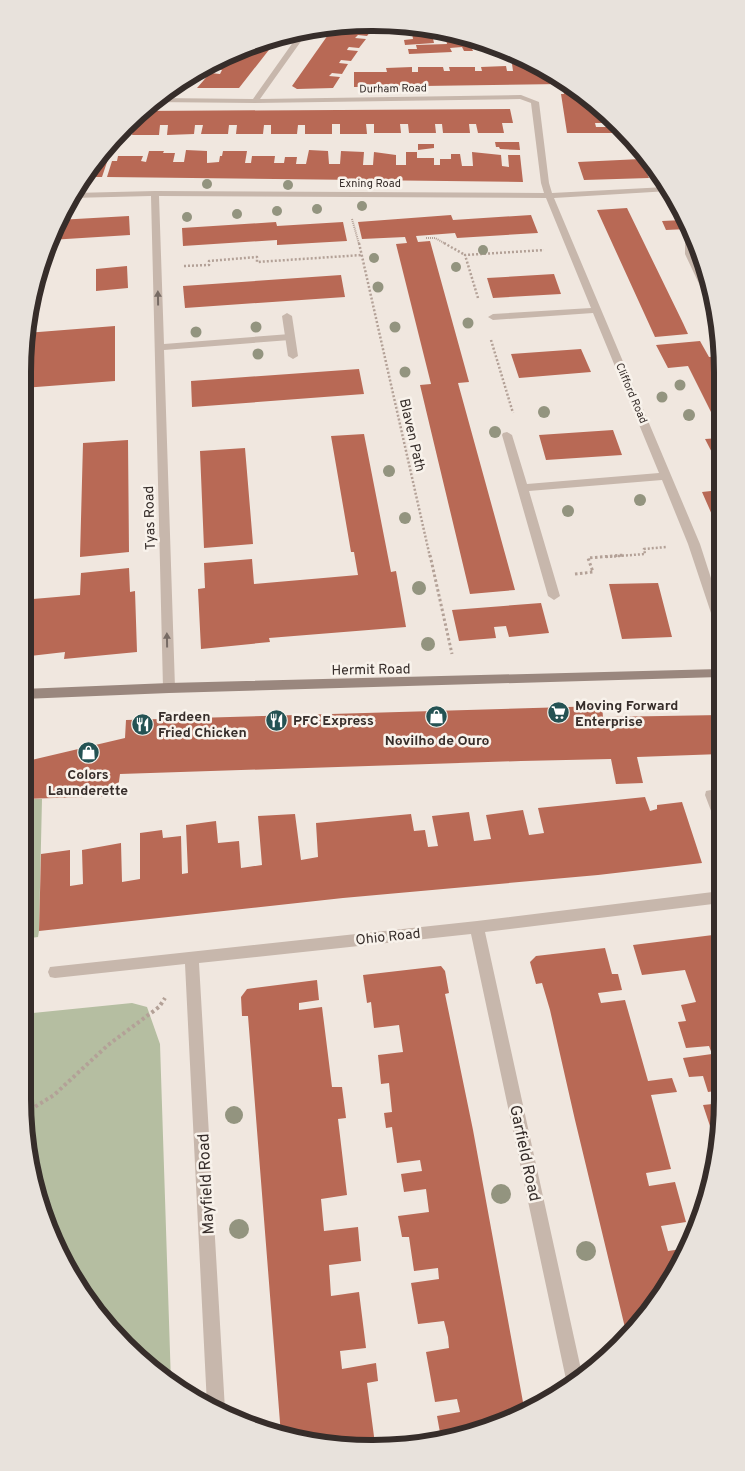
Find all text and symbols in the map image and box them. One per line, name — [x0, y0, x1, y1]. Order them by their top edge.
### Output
street label: Durham Road — [359, 81, 427, 97]
street label: Exning Road — [339, 177, 401, 191]
one-way arrow — [154, 290, 162, 306]
street label: Clifford Road — [612, 361, 650, 426]
street label: Blaven Path — [395, 397, 428, 474]
street label: Tyas Road — [141, 485, 160, 550]
one-way arrow — [163, 631, 171, 647]
street label: Hermit Road — [331, 661, 411, 680]
place label: Moving Forward Enterprise — [575, 698, 678, 731]
supermarket icon: Moving Forward Enterprise — [547, 701, 571, 725]
shop icon: Novilho de Ouro — [425, 705, 449, 729]
restaurant icon: PFC Express — [265, 708, 289, 732]
place label: Fardeen Fried Chicken — [158, 709, 247, 742]
restaurant icon: Fardeen Fried Chicken — [130, 712, 154, 736]
place label: PFC Express — [293, 713, 374, 730]
place label: Novilho de Ouro — [385, 733, 489, 750]
shop icon: Colors Launderette — [76, 740, 100, 764]
place label: Colors Launderette — [48, 767, 128, 800]
street label: Ohio Road — [355, 926, 421, 949]
street label: Garfield Road — [504, 1103, 544, 1203]
street label: Mayfield Road — [194, 1133, 220, 1235]

